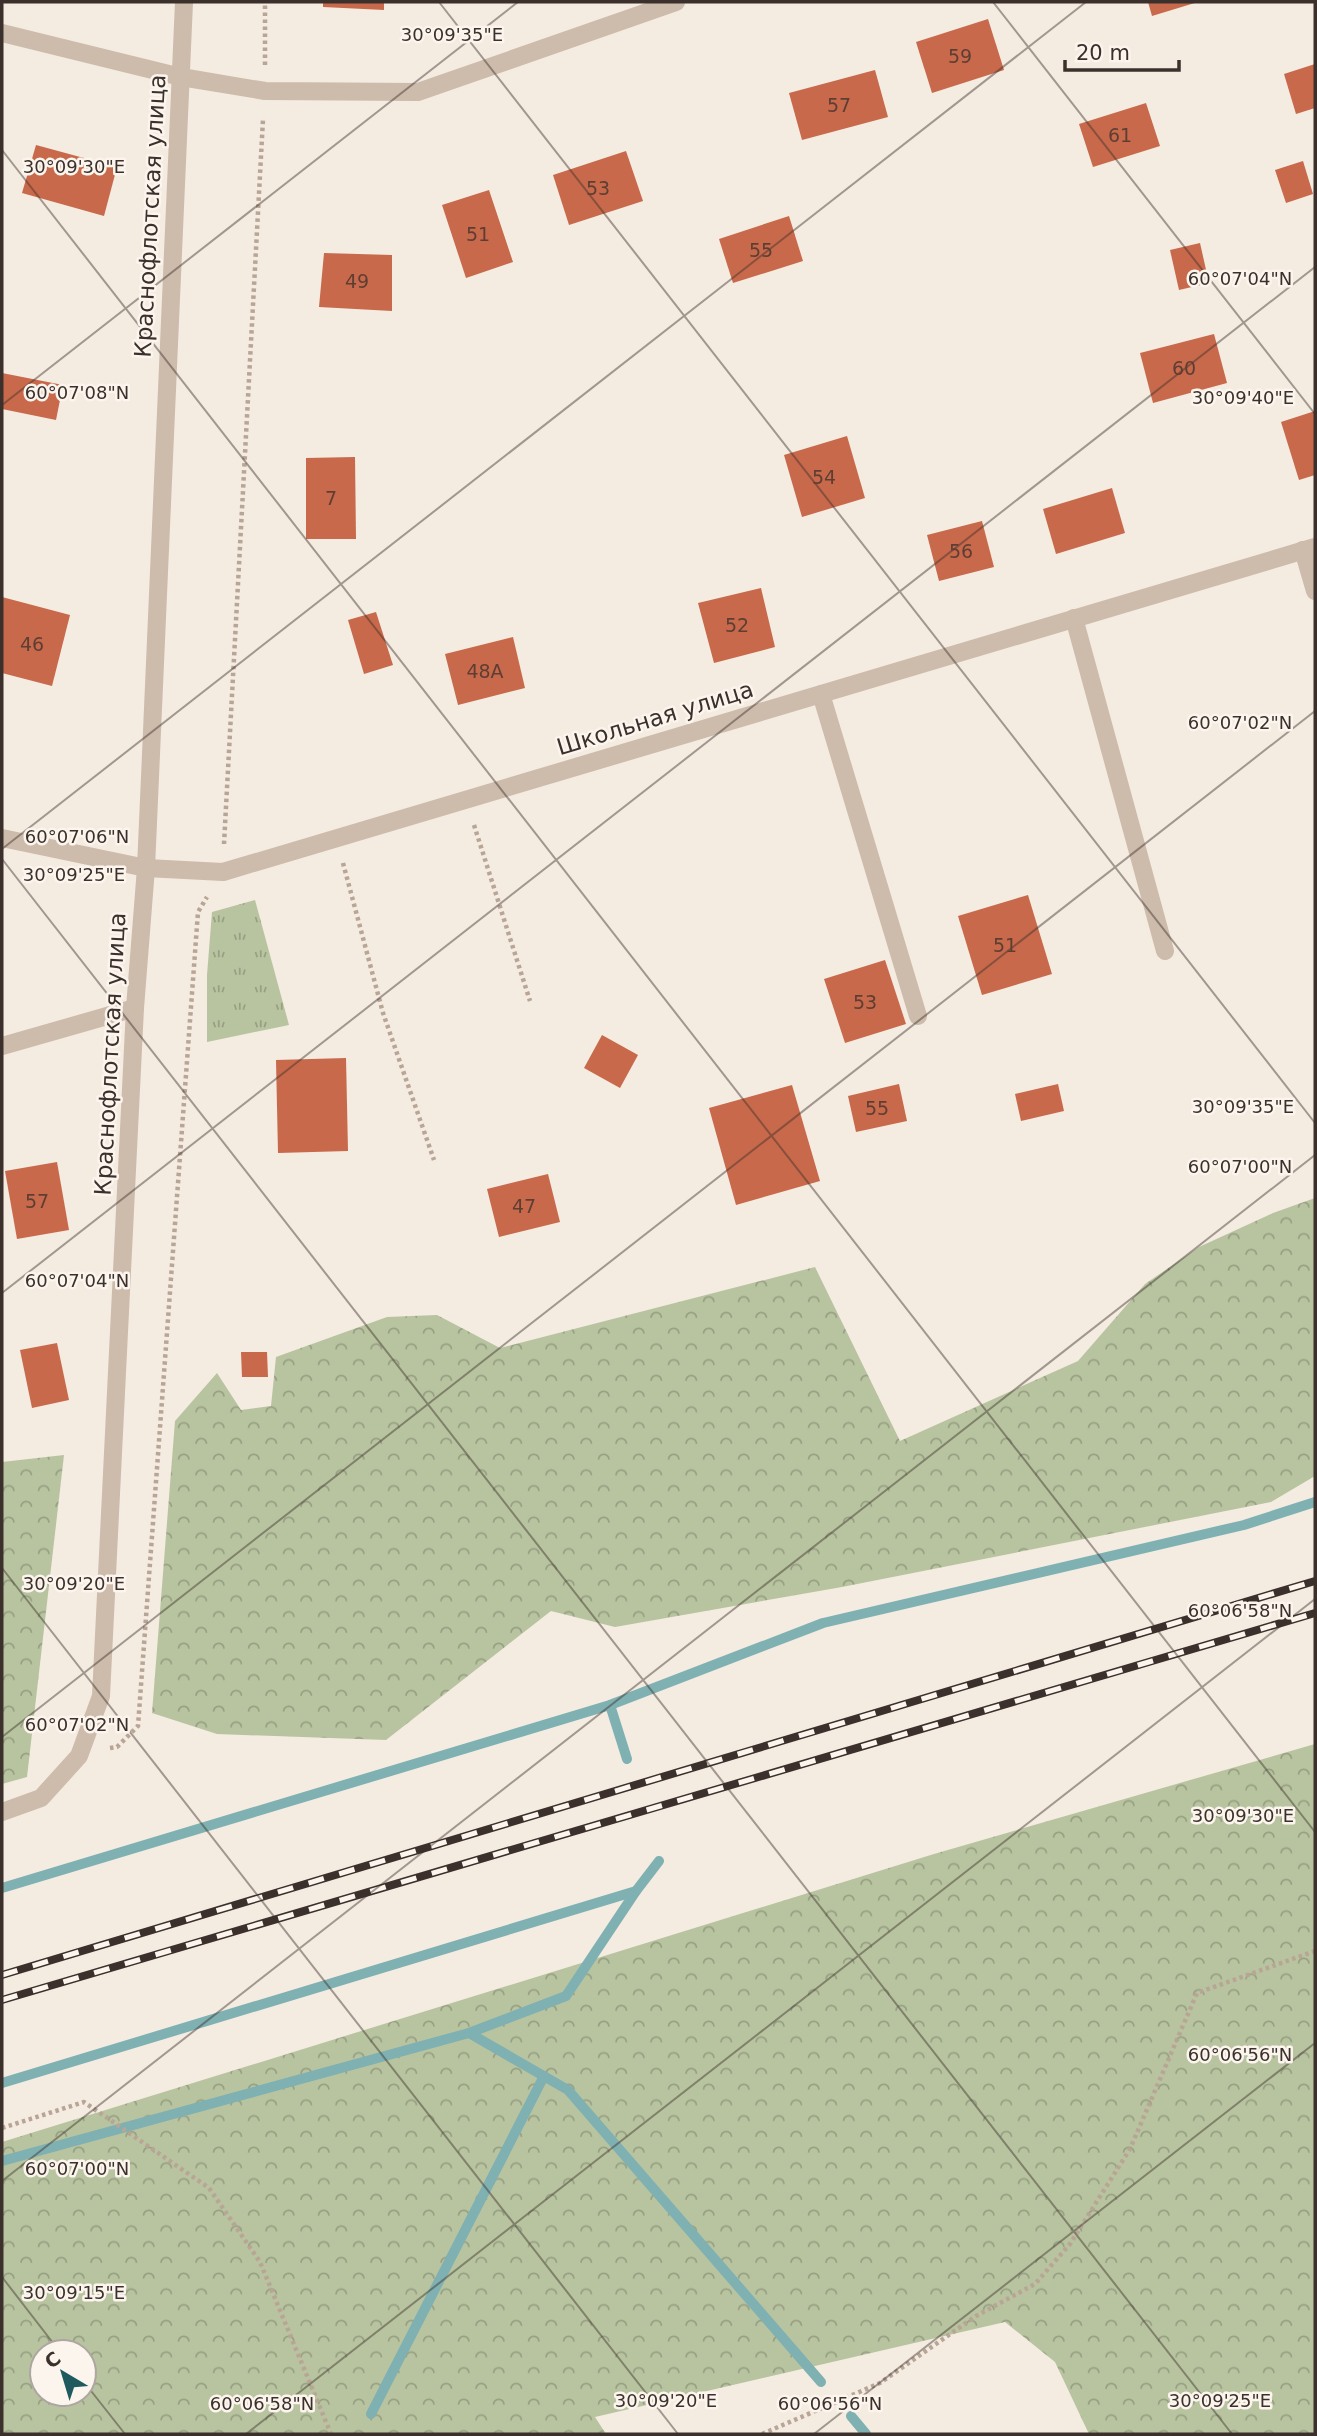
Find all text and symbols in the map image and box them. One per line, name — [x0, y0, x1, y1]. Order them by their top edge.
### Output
text: 30°09'35"E — [401, 24, 503, 45]
scale bar — [1065, 28, 1179, 72]
text: 20 m — [1076, 41, 1130, 65]
house number: 59 — [948, 45, 972, 67]
street label: Краснофлотская улица — [130, 74, 170, 358]
house number: 57 — [827, 94, 851, 116]
house number: 61 — [1108, 124, 1132, 146]
text: 30°09'30"E — [23, 156, 125, 177]
house number: 53 — [586, 177, 610, 199]
house number: 51 — [466, 223, 490, 245]
house number: 55 — [749, 239, 773, 261]
text: 60°07'04"N — [1188, 268, 1292, 289]
house number: 49 — [345, 270, 369, 292]
house number: 60 — [1172, 357, 1196, 379]
text: 60°07'08"N — [25, 382, 129, 403]
text: 30°09'40"E — [1192, 387, 1294, 408]
house number: 54 — [812, 466, 836, 488]
house number: 7 — [325, 487, 337, 509]
house number: 56 — [949, 540, 973, 562]
house number: 52 — [725, 614, 749, 636]
house number: 46 — [20, 633, 44, 655]
house number: 48А — [466, 660, 504, 682]
street label: Школьная улица — [554, 676, 756, 760]
text: 60°07'02"N — [1188, 712, 1292, 733]
text: 60°07'06"N — [25, 826, 129, 847]
text: 30°09'25"E — [23, 864, 125, 885]
street label: Краснофлотская улица — [90, 912, 130, 1196]
house number: 51 — [993, 934, 1017, 956]
house number: 53 — [853, 991, 877, 1013]
text: 30°09'35"E — [1192, 1096, 1294, 1117]
house number: 55 — [865, 1097, 889, 1119]
text: 60°07'00"N — [1188, 1156, 1292, 1177]
house number: 57 — [25, 1190, 49, 1212]
house number: 47 — [512, 1195, 536, 1217]
text: 60°07'04"N — [25, 1270, 129, 1291]
text: 30°09'20"E — [23, 1573, 125, 1594]
text: 60°06'58"N — [1188, 1600, 1292, 1621]
text: 60°07'02"N — [25, 1714, 129, 1735]
text: 30°09'30"E — [1192, 1805, 1294, 1826]
text: 60°06'56"N — [1188, 2044, 1292, 2065]
text: 60°07'00"N — [25, 2158, 129, 2179]
text: 30°09'15"E — [23, 2282, 125, 2303]
north arrow — [28, 2338, 98, 2408]
text: С — [40, 2347, 65, 2373]
text: 30°09'20"E — [615, 2390, 717, 2411]
text: 30°09'25"E — [1169, 2390, 1271, 2411]
text: 60°06'58"N — [210, 2393, 314, 2414]
text: 60°06'56"N — [778, 2393, 882, 2414]

